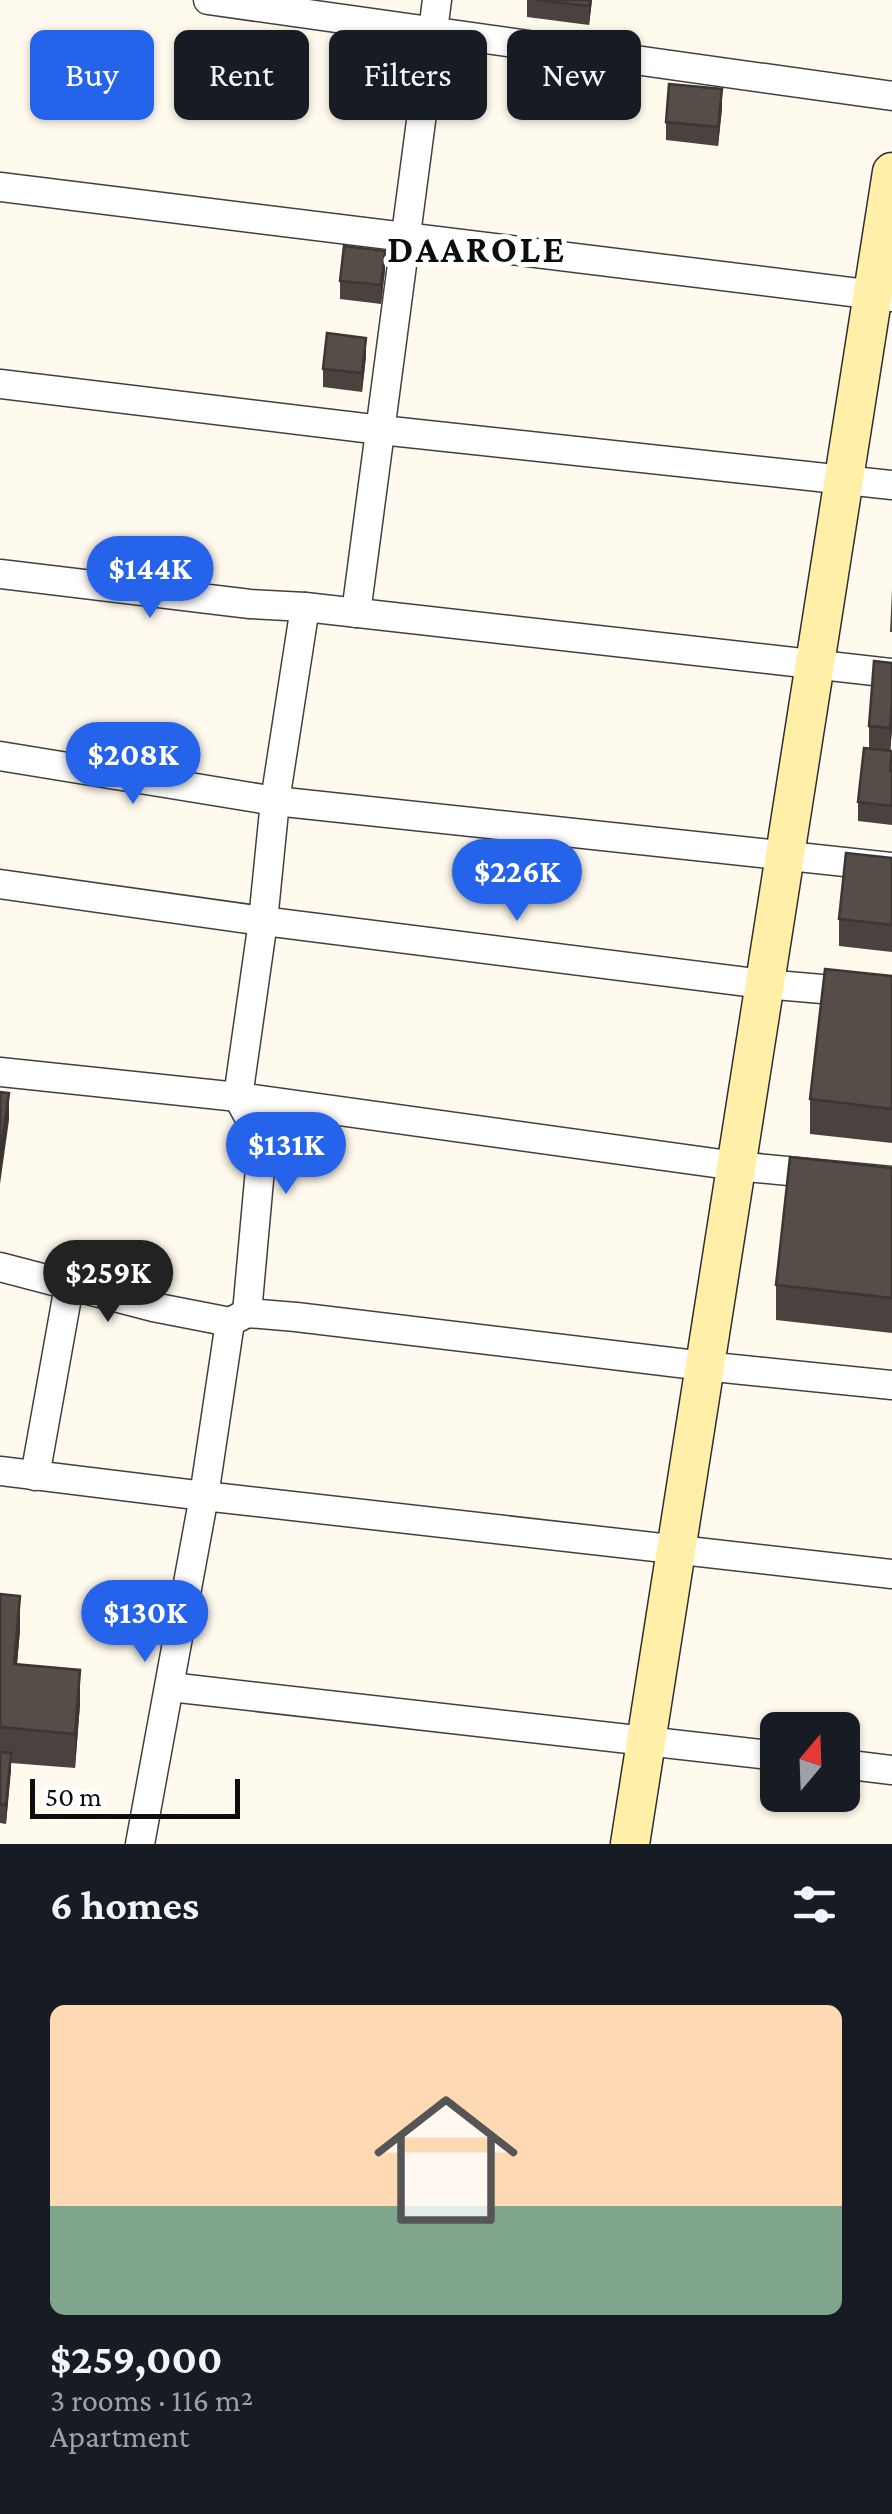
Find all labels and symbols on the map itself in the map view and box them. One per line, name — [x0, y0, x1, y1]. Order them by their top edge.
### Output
district label: DAAROLE — [387, 228, 567, 270]
pin: $144K — [80, 536, 220, 621]
pin: $208K — [63, 722, 203, 807]
pin: $226K — [447, 839, 587, 924]
pin: $131K — [216, 1112, 356, 1197]
pin: $259K — [38, 1240, 178, 1325]
pin: $130K — [75, 1580, 215, 1665]
north arrow — [760, 1712, 860, 1812]
scale bar — [30, 1774, 240, 1818]

